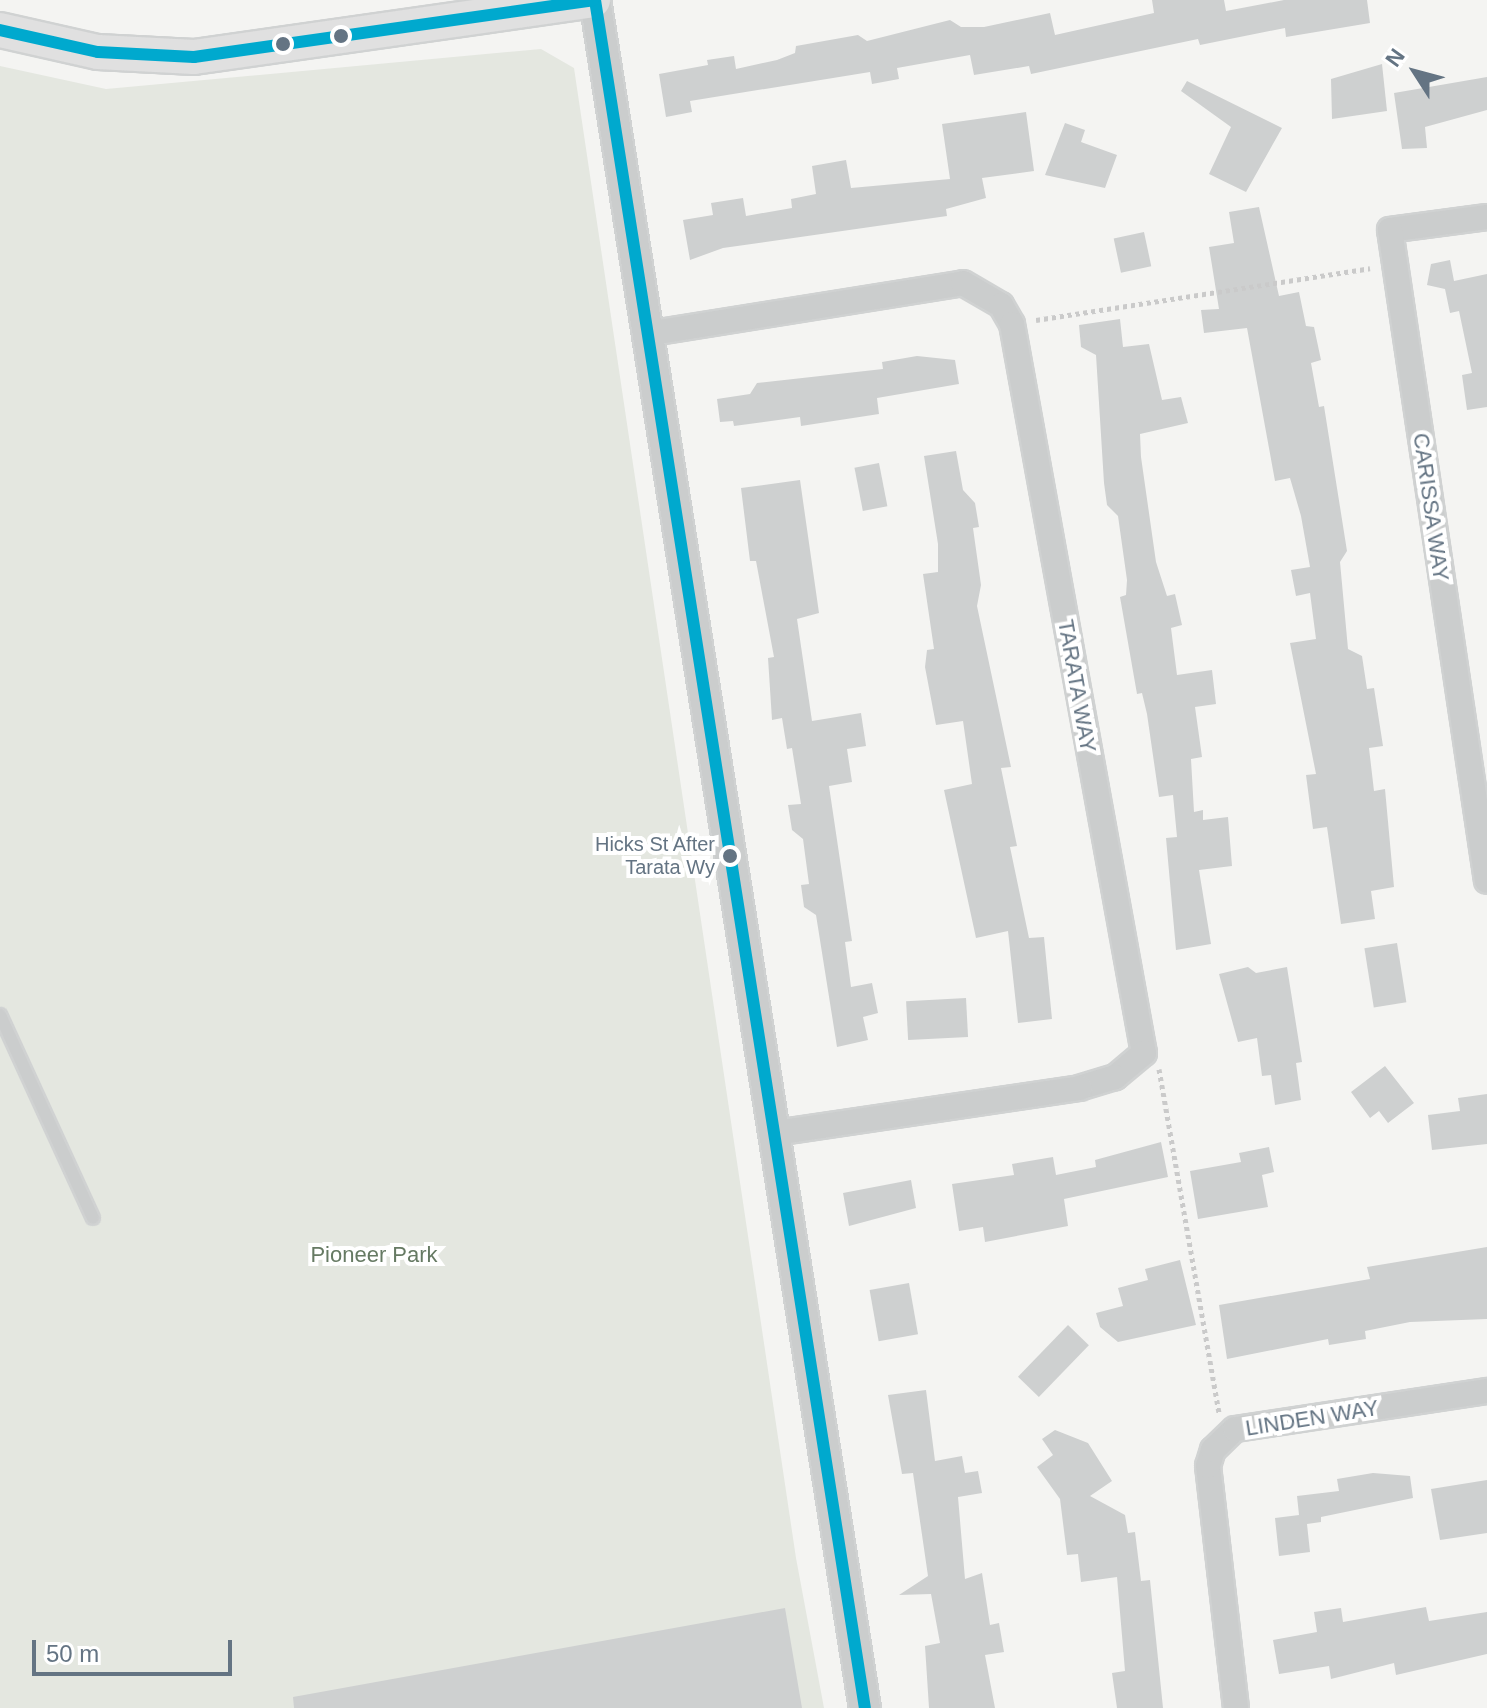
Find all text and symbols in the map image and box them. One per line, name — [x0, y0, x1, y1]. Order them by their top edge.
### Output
unlabelled marker — [333, 28, 349, 44]
north arrow — [1375, 32, 1455, 112]
unlabelled marker — [275, 36, 291, 52]
text: N — [1380, 44, 1410, 71]
street label: CARISSA WAY — [1407, 431, 1455, 583]
street label: TARATA WAY — [1052, 617, 1102, 755]
place label: Hicks St After Tarata Wy — [594, 832, 715, 879]
marker: Hicks St After Tarata Wy — [722, 848, 738, 864]
park label: Pioneer Park — [310, 1242, 438, 1268]
street label: LINDEN WAY — [1244, 1394, 1380, 1442]
scale bar — [36, 1624, 236, 1674]
text: 50 m — [46, 1640, 99, 1667]

